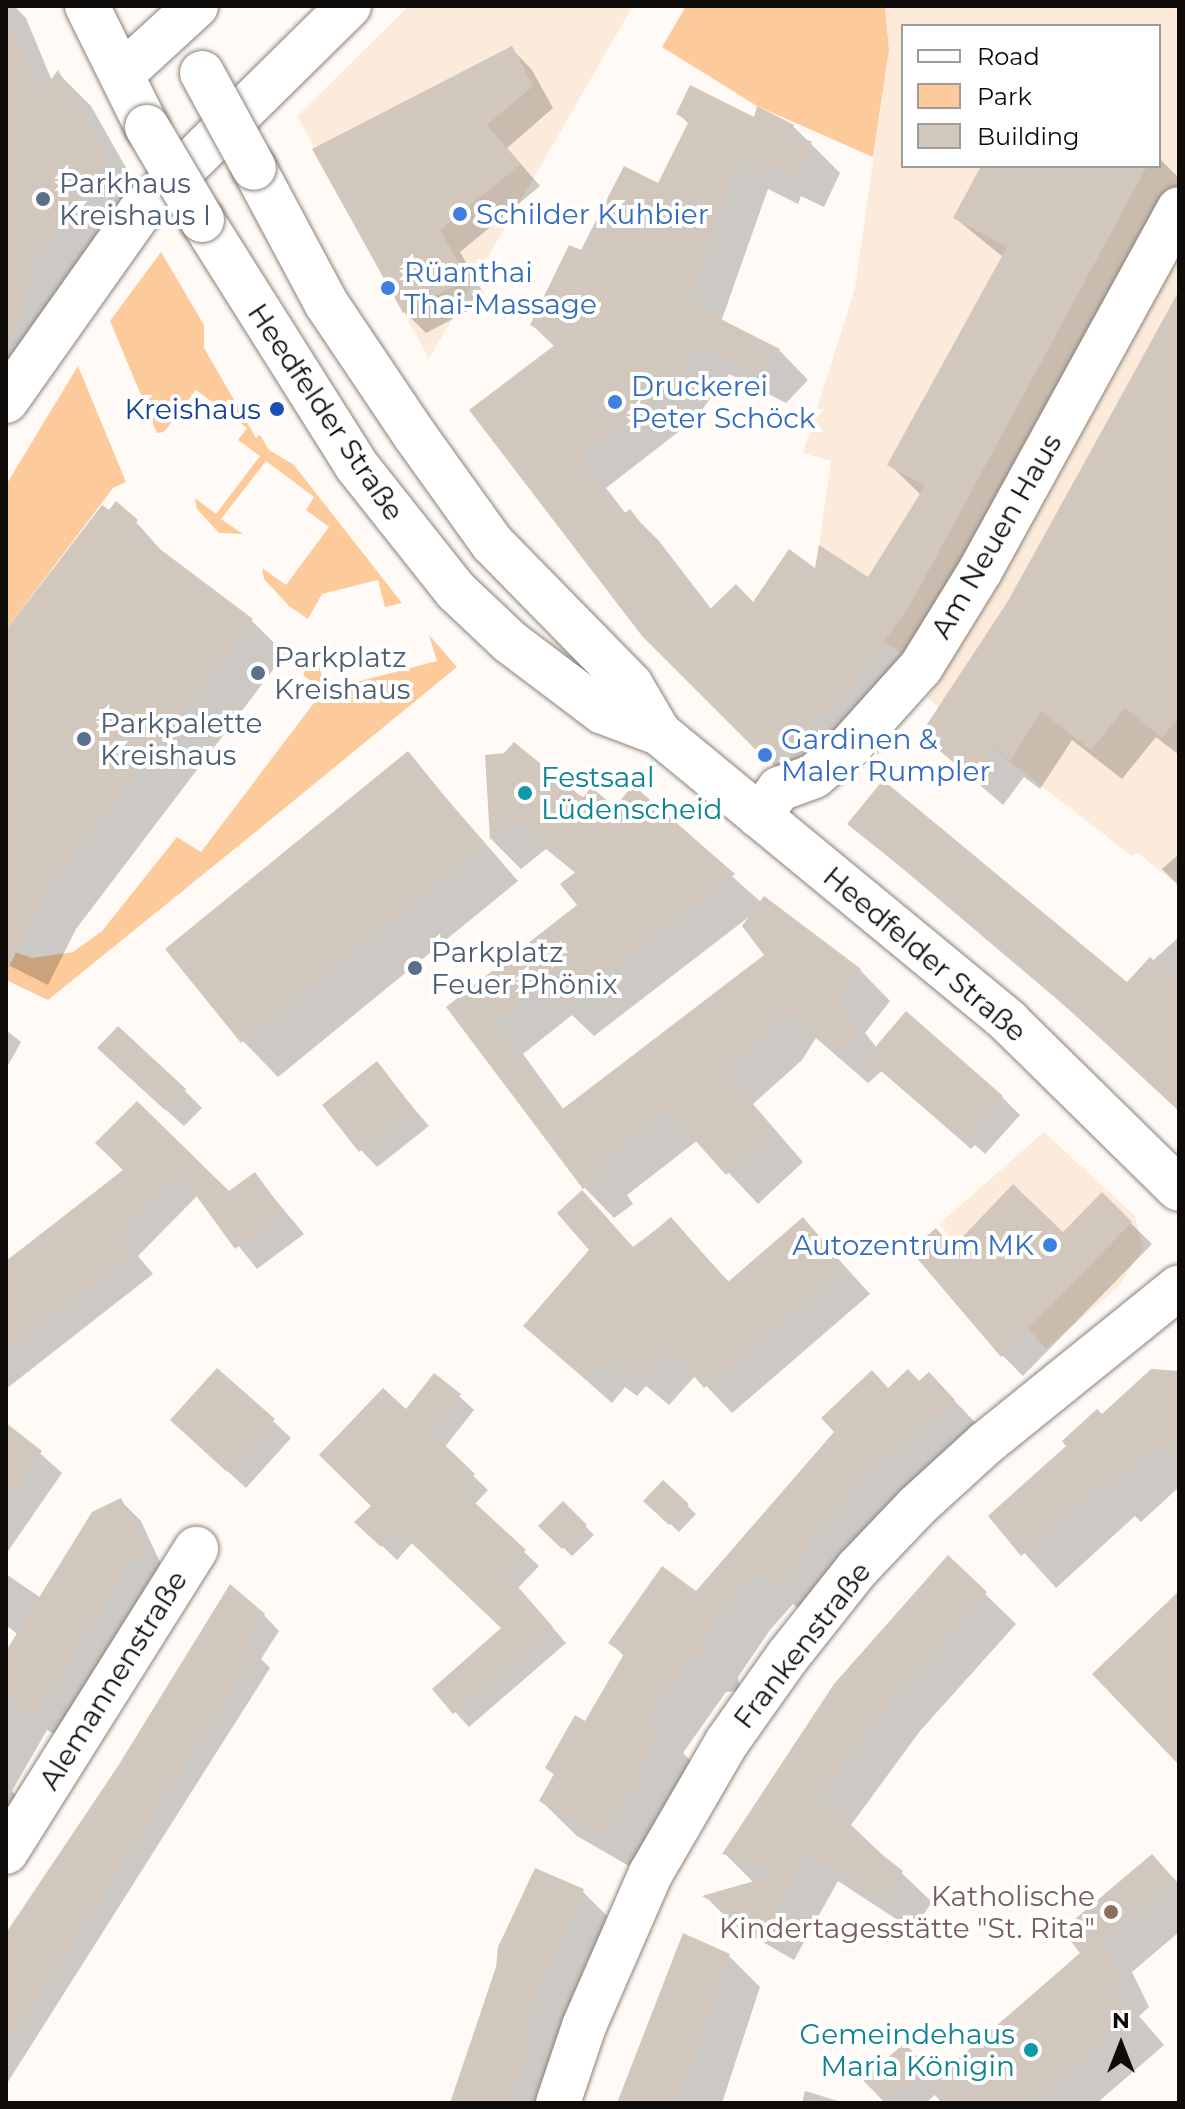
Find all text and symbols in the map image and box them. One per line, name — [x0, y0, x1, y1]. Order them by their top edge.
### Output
legend — [901, 24, 1161, 168]
text: Road — [977, 42, 1040, 71]
text: Park — [977, 82, 1032, 111]
text: Building — [977, 122, 1080, 151]
place label: Parkhaus Kreishaus I — [59, 166, 211, 232]
marker: Parkhaus Kreishaus I — [34, 190, 52, 208]
place label: Schilder Kuhbier — [476, 197, 709, 231]
marker: Schilder Kuhbier — [451, 205, 469, 223]
place label: Rüanthai Thai-Massage — [404, 255, 597, 321]
marker: Rüanthai Thai-Massage — [379, 279, 397, 297]
street label: Heedfelder Straße — [241, 297, 411, 527]
place label: Druckerei Peter Schöck — [631, 369, 816, 435]
place label: Kreishaus — [124, 392, 261, 426]
marker: Druckerei Peter Schöck — [606, 393, 624, 411]
marker: Kreishaus — [268, 400, 286, 418]
street label: Am Neuen Haus — [924, 428, 1068, 644]
place label: Parkplatz Kreishaus — [274, 640, 411, 706]
marker: Parkplatz Kreishaus — [249, 664, 267, 682]
place label: Parkpalette Kreishaus — [100, 706, 262, 772]
place label: Gardinen & Maler Rumpler — [781, 722, 991, 788]
marker: Parkpalette Kreishaus — [75, 730, 93, 748]
marker: Gardinen & Maler Rumpler — [756, 746, 774, 764]
place label: Festsaal Lüdenscheid — [541, 760, 722, 826]
marker: Festsaal Lüdenscheid — [516, 784, 534, 802]
street label: Heedfelder Straße — [817, 859, 1033, 1049]
place label: Parkplatz Feuer Phönix — [431, 935, 617, 1001]
marker: Parkplatz Feuer Phönix — [406, 959, 424, 977]
place label: Autozentrum MK — [792, 1228, 1034, 1262]
marker: Autozentrum MK — [1041, 1236, 1059, 1254]
street label: Frankenstraße — [727, 1555, 877, 1735]
street label: Alemannenstraße — [32, 1564, 194, 1796]
place label: Katholische Kindertagesstätte "St. Rita" — [719, 1879, 1095, 1945]
marker: Katholische Kindertagesstätte "St. Rita" — [1102, 1903, 1120, 1921]
north arrow — [1081, 2005, 1161, 2085]
text: N — [1112, 2007, 1130, 2034]
place label: Gemeindehaus Maria Königin — [800, 2017, 1015, 2083]
marker: Gemeindehaus Maria Königin — [1022, 2041, 1040, 2059]

